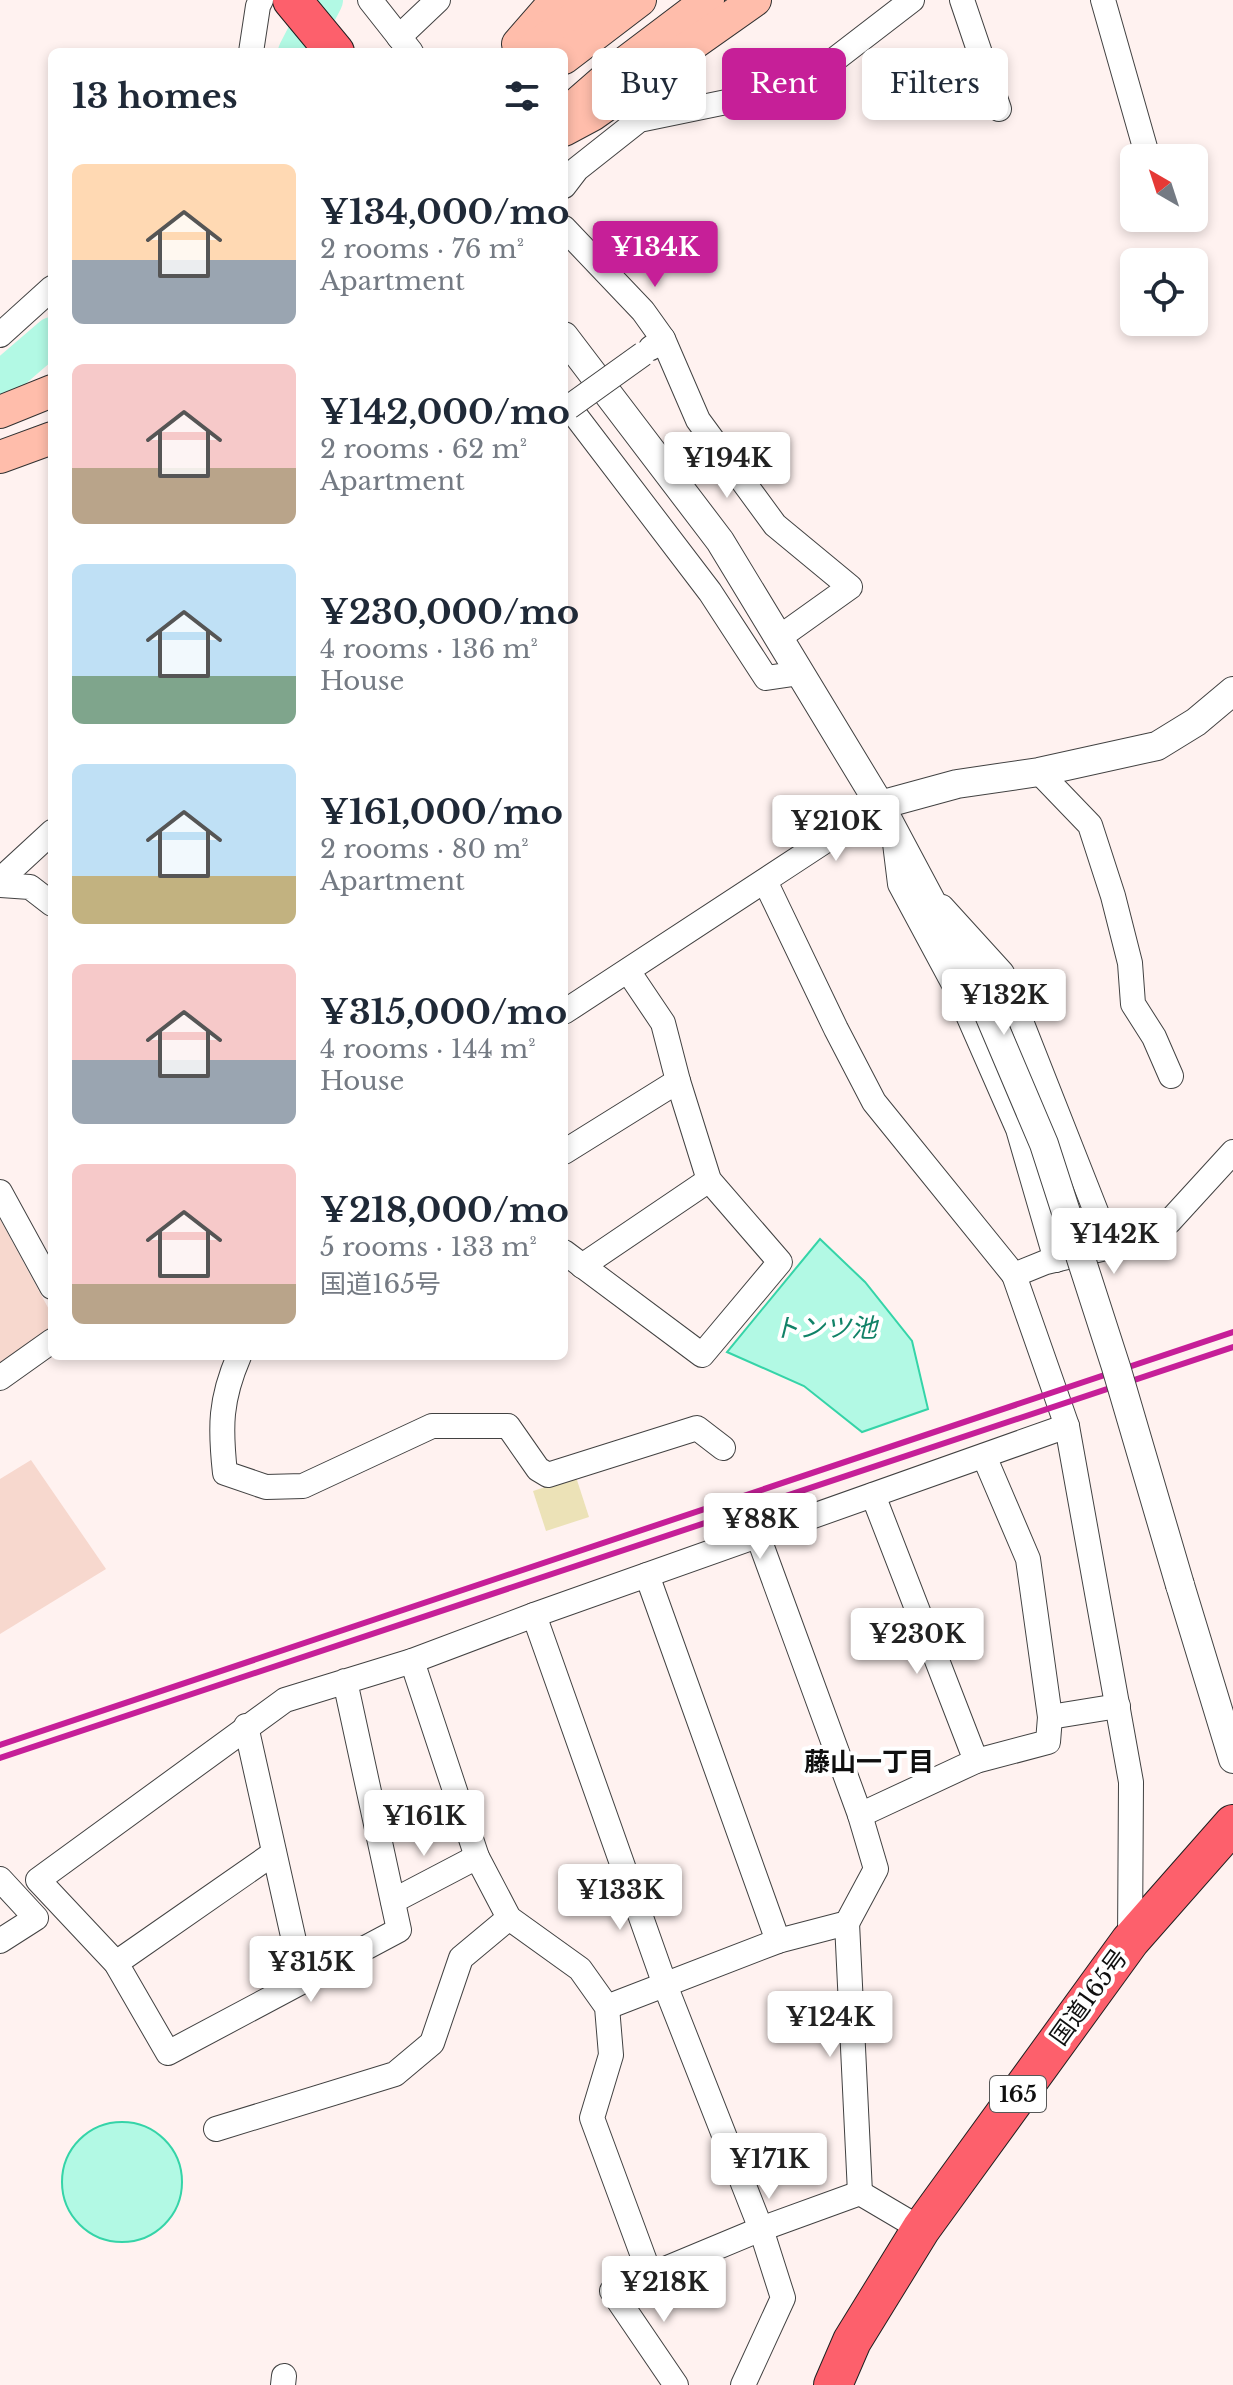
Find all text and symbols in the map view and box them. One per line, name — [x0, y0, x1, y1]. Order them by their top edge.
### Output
chip: Buy — [592, 48, 706, 120]
chip: Rent — [722, 48, 846, 120]
chip: Filters — [862, 48, 1008, 120]
icon: filters — [500, 74, 544, 118]
text: 13 homes — [72, 75, 238, 117]
north arrow — [1120, 144, 1208, 232]
map controls — [1120, 144, 1208, 336]
text: ¥134,000/mo — [320, 191, 570, 233]
icon: home — [136, 196, 232, 292]
pin: ¥134K — [599, 221, 711, 289]
text: ¥134K — [611, 231, 699, 263]
text: 2 rooms · 76 m² — [320, 233, 524, 265]
button: locate — [1120, 248, 1208, 336]
text: Apartment — [320, 265, 465, 297]
text: ¥142,000/mo — [320, 391, 570, 433]
icon: home — [136, 396, 232, 492]
pin: ¥194K — [671, 432, 783, 500]
text: 2 rooms · 62 m² — [320, 433, 527, 465]
text: ¥194K — [682, 442, 772, 474]
text: Apartment — [320, 465, 465, 497]
text: ¥230,000/mo — [320, 591, 579, 633]
icon: home — [136, 596, 232, 692]
text: 4 rooms · 136 m² — [320, 633, 538, 665]
text: House — [320, 665, 404, 697]
text: ¥161,000/mo — [320, 791, 563, 833]
pin: ¥210K — [780, 795, 892, 863]
icon: home — [136, 796, 232, 892]
text: ¥210K — [790, 805, 882, 837]
text: 2 rooms · 80 m² — [320, 833, 529, 865]
text: Apartment — [320, 865, 465, 897]
pin: ¥132K — [948, 969, 1060, 1037]
text: ¥132K — [960, 979, 1048, 1011]
text: ¥315,000/mo — [320, 991, 567, 1033]
icon: home — [136, 996, 232, 1092]
text: 4 rooms · 144 m² — [320, 1033, 536, 1065]
text: House — [320, 1065, 404, 1097]
text: ¥218,000/mo — [320, 1189, 569, 1231]
icon: home — [136, 1196, 232, 1292]
pin: ¥142K — [1058, 1208, 1170, 1276]
text: ¥142K — [1069, 1218, 1159, 1250]
text: 5 rooms · 133 m² — [320, 1231, 537, 1263]
text: 国道165号 — [320, 1268, 441, 1300]
water label: トンツ池 — [773, 1312, 880, 1344]
pin: ¥88K — [713, 1493, 807, 1561]
text: ¥88K — [722, 1503, 798, 1535]
pin: ¥230K — [861, 1608, 973, 1676]
text: ¥230K — [869, 1618, 965, 1650]
district label: 藤山一丁目 — [804, 1746, 934, 1778]
pin: ¥161K — [368, 1790, 480, 1858]
text: ¥161K — [382, 1800, 466, 1832]
pin: ¥133K — [564, 1864, 676, 1932]
text: ¥133K — [576, 1874, 664, 1906]
pin: ¥315K — [255, 1936, 367, 2004]
street label: 国道165号 — [1044, 1943, 1133, 2050]
text: ¥315K — [268, 1946, 354, 1978]
pin: ¥124K — [774, 1991, 886, 2059]
text: ¥124K — [785, 2001, 875, 2033]
road number: 165 — [990, 2076, 1046, 2112]
pin: ¥171K — [713, 2133, 825, 2201]
text: ¥171K — [729, 2143, 809, 2175]
pin: ¥218K — [608, 2256, 720, 2324]
text: ¥218K — [620, 2266, 708, 2298]

